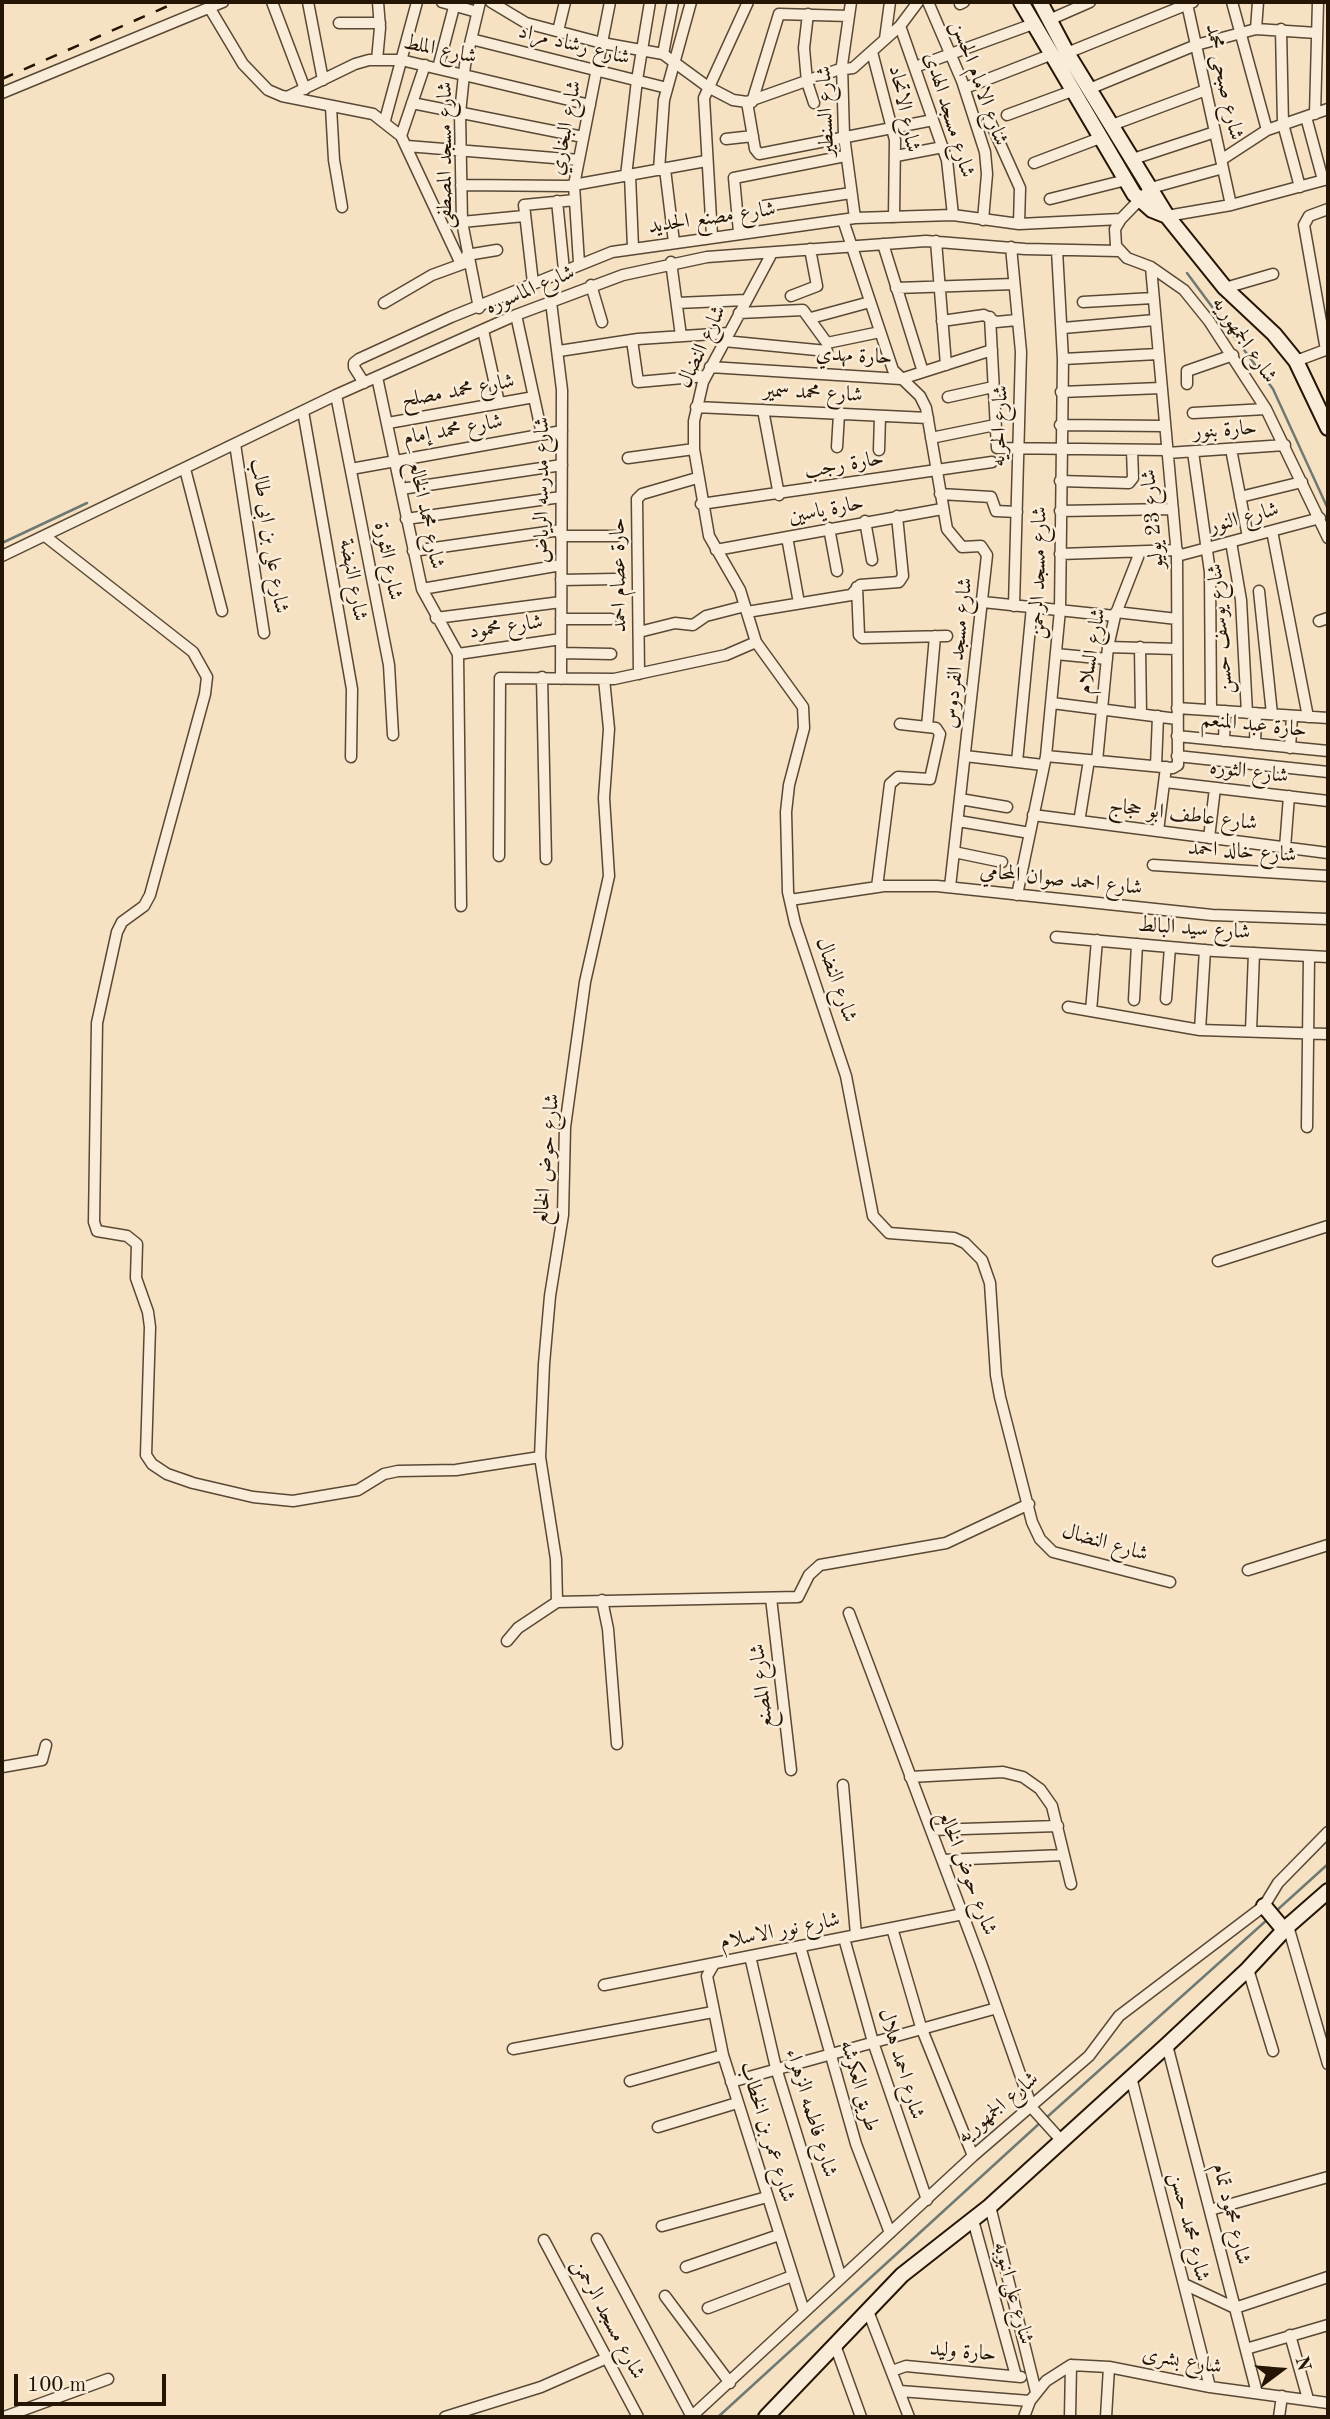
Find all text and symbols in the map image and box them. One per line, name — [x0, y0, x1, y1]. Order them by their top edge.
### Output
street label: شارع الامام الحسن — [945, 17, 1013, 149]
street label: شارع رشاد مراد — [516, 19, 632, 71]
street label: شارع صبحى محمد — [1199, 22, 1249, 142]
street label: شارع الملط — [401, 30, 479, 70]
street label: شارع مسجد الهدى — [918, 49, 980, 181]
street label: شارع الاتحاد — [883, 63, 925, 155]
street label: شارع السنطير — [812, 65, 840, 157]
street label: شارع البخاري — [544, 78, 588, 178]
street label: شارع مسجد المصطفى — [432, 81, 458, 229]
street label: شارع مصنع الحديد — [647, 197, 777, 239]
street label: شارع الماسوره — [482, 260, 578, 320]
street label: شارع الجمهوريه — [1206, 292, 1282, 388]
street label: شارع النضال — [672, 302, 732, 392]
street label: حارة مهدي — [815, 341, 893, 371]
street label: شارع محمد مصلح — [400, 369, 516, 413]
street label: شارع محمد سمير — [763, 378, 863, 408]
street label: شارع الحريه — [986, 385, 1014, 467]
street label: شارع محمد إمام — [401, 409, 505, 451]
street label: حارة بنور — [1192, 415, 1258, 445]
street label: شارع مدرسه الرياض — [529, 417, 555, 563]
street label: حارة رجب — [802, 446, 886, 484]
street label: شارع على بن ابى طالب — [244, 457, 294, 615]
street label: شارع محمد الخالع — [402, 459, 450, 571]
street label: شارع 23 يوليو — [1136, 468, 1170, 570]
street label: حارة ياسين — [786, 490, 866, 530]
street label: شارع النور — [1206, 497, 1282, 539]
street label: شارع مسجد الرحمن — [1025, 506, 1053, 640]
street label: حارة عصام احمد — [605, 517, 633, 633]
street label: شارع الثورة — [368, 520, 408, 602]
street label: شارع النهضة — [333, 537, 373, 623]
street label: شارع يوسف حسن — [1203, 563, 1239, 695]
street label: شارع مسجد الفردوس — [938, 576, 978, 730]
street label: شارع السلام — [1072, 606, 1112, 696]
street label: شارع محمود — [467, 609, 545, 645]
street label: حارة عبد المنعم — [1200, 707, 1308, 743]
street label: شارع الثوره — [1208, 755, 1290, 789]
street label: شارع عاطف ابو حجاج — [1107, 793, 1259, 837]
street label: شارع خالد احمد — [1187, 836, 1297, 868]
street label: شارع احمد صوان المحامي — [979, 859, 1143, 901]
street label: شارع سيد البالط — [1137, 912, 1251, 946]
street label: شارع النضال — [810, 934, 862, 1026]
street label: شارع حوض الخالع — [529, 1092, 565, 1226]
street label: شارع النضال — [1059, 1519, 1151, 1567]
street label: شارع المصنع — [745, 1642, 779, 1730]
street label: شارع حوض الخالع — [932, 1807, 1002, 1939]
street label: شارع نور الاسلام — [718, 1907, 842, 1955]
street label: شارع احمد هلال — [872, 2005, 930, 2123]
street label: طريق العكرشه — [834, 2037, 884, 2135]
street label: شارع فاطمه الزهراء — [779, 2046, 843, 2180]
street label: شارع عمر بن الخطاب — [734, 2059, 800, 2205]
street label: شارع الجمهوريه — [952, 2067, 1044, 2149]
street label: شارع محمود تمام — [1206, 2161, 1256, 2267]
street label: شارع محمد حسن — [1163, 2170, 1215, 2284]
street label: شارع على انبوبه — [987, 2239, 1039, 2347]
street label: شارع مسجد الرحمن — [566, 2254, 650, 2384]
north arrow — [1246, 2335, 1316, 2405]
street label: حارة وليد — [929, 2337, 997, 2367]
street label: شارع بشرى — [1140, 2342, 1224, 2380]
text: N — [1291, 2354, 1313, 2374]
scale bar — [18, 2360, 170, 2404]
text: 100 m — [27, 2375, 86, 2396]

